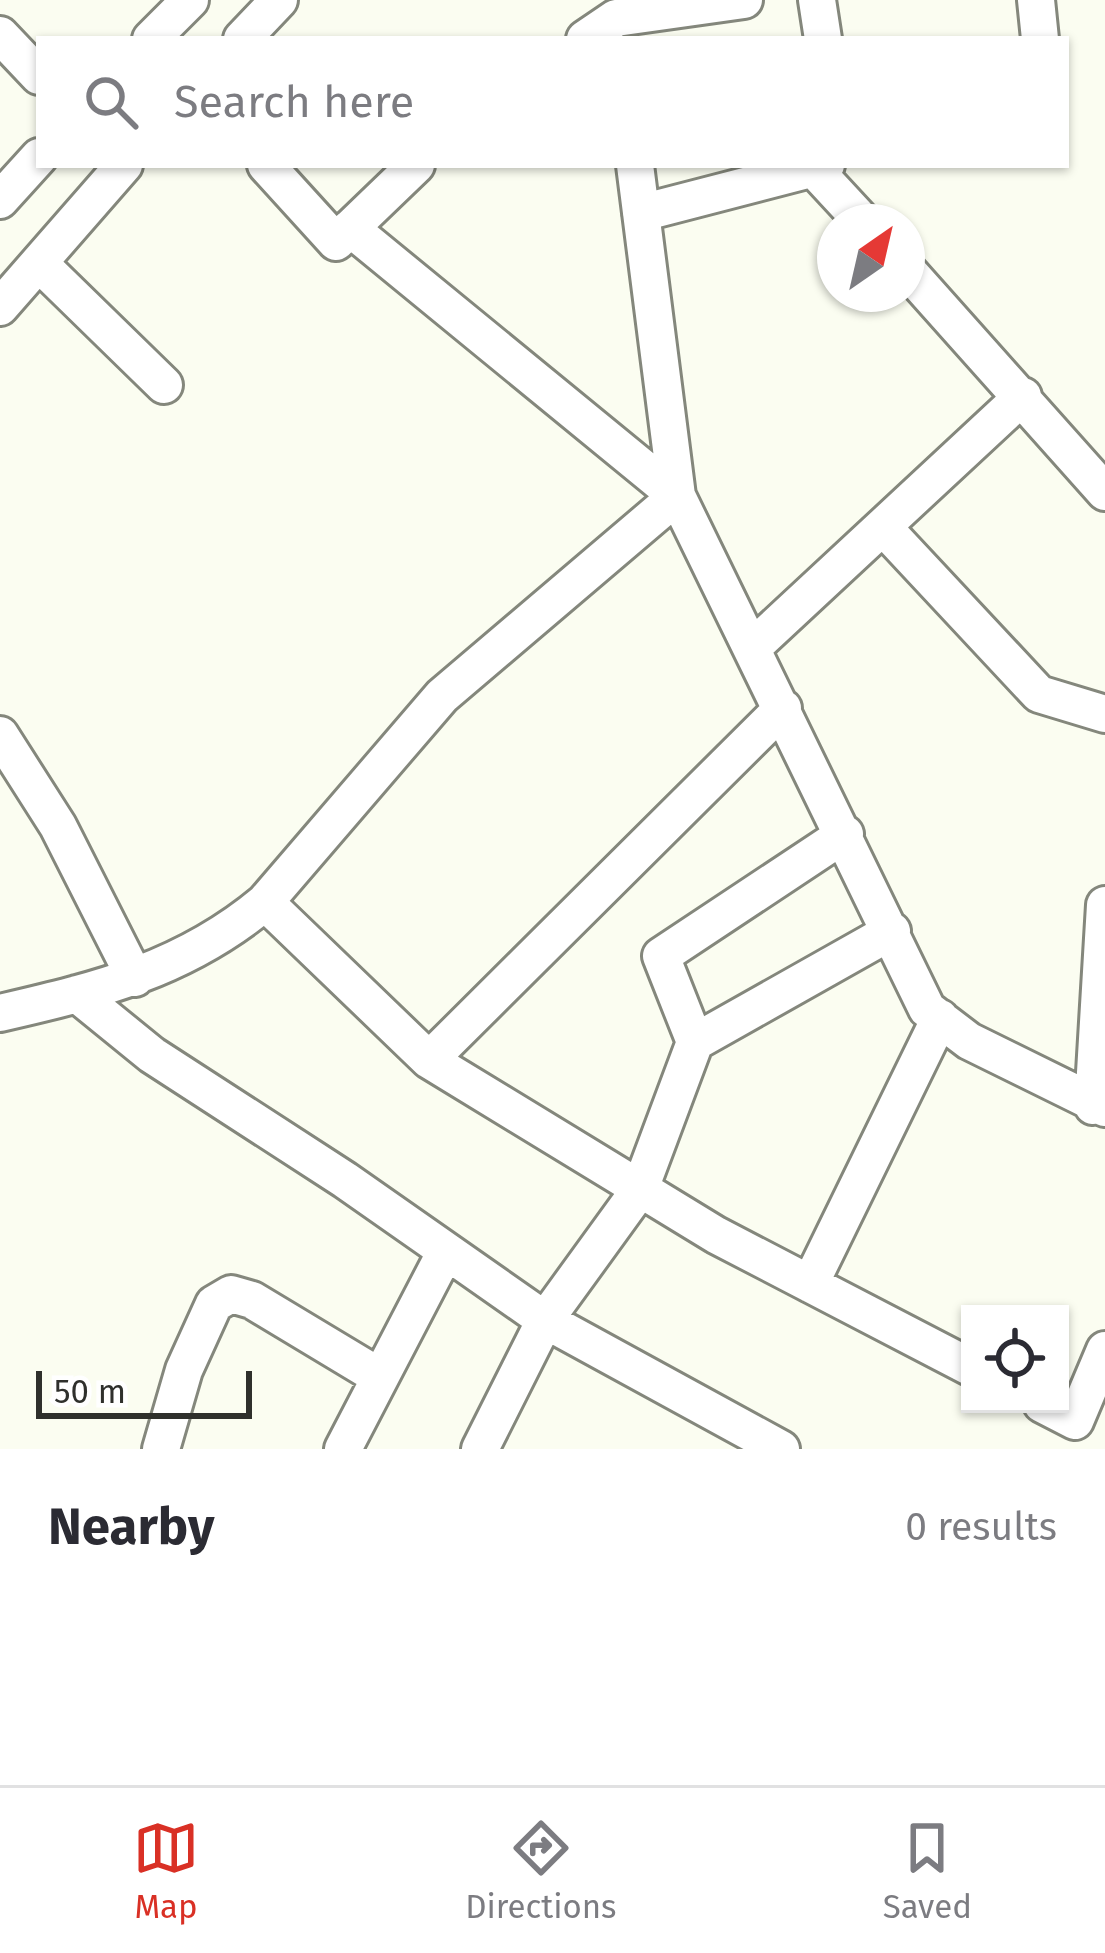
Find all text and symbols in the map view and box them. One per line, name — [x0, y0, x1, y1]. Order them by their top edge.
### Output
search box — [36, 36, 1069, 168]
icon: search — [78, 69, 144, 135]
text: Search here — [174, 75, 414, 129]
north arrow — [817, 204, 925, 312]
map controls — [961, 1305, 1069, 1413]
button: locate — [961, 1305, 1069, 1413]
scale bar — [36, 1365, 252, 1418]
text: 50 m — [54, 1372, 126, 1412]
text: Nearby — [48, 1496, 214, 1558]
text: 0 results — [905, 1504, 1057, 1550]
tab: Map — [133, 1815, 199, 1927]
tab: Directions — [465, 1815, 617, 1927]
tab: Saved — [883, 1815, 972, 1927]

